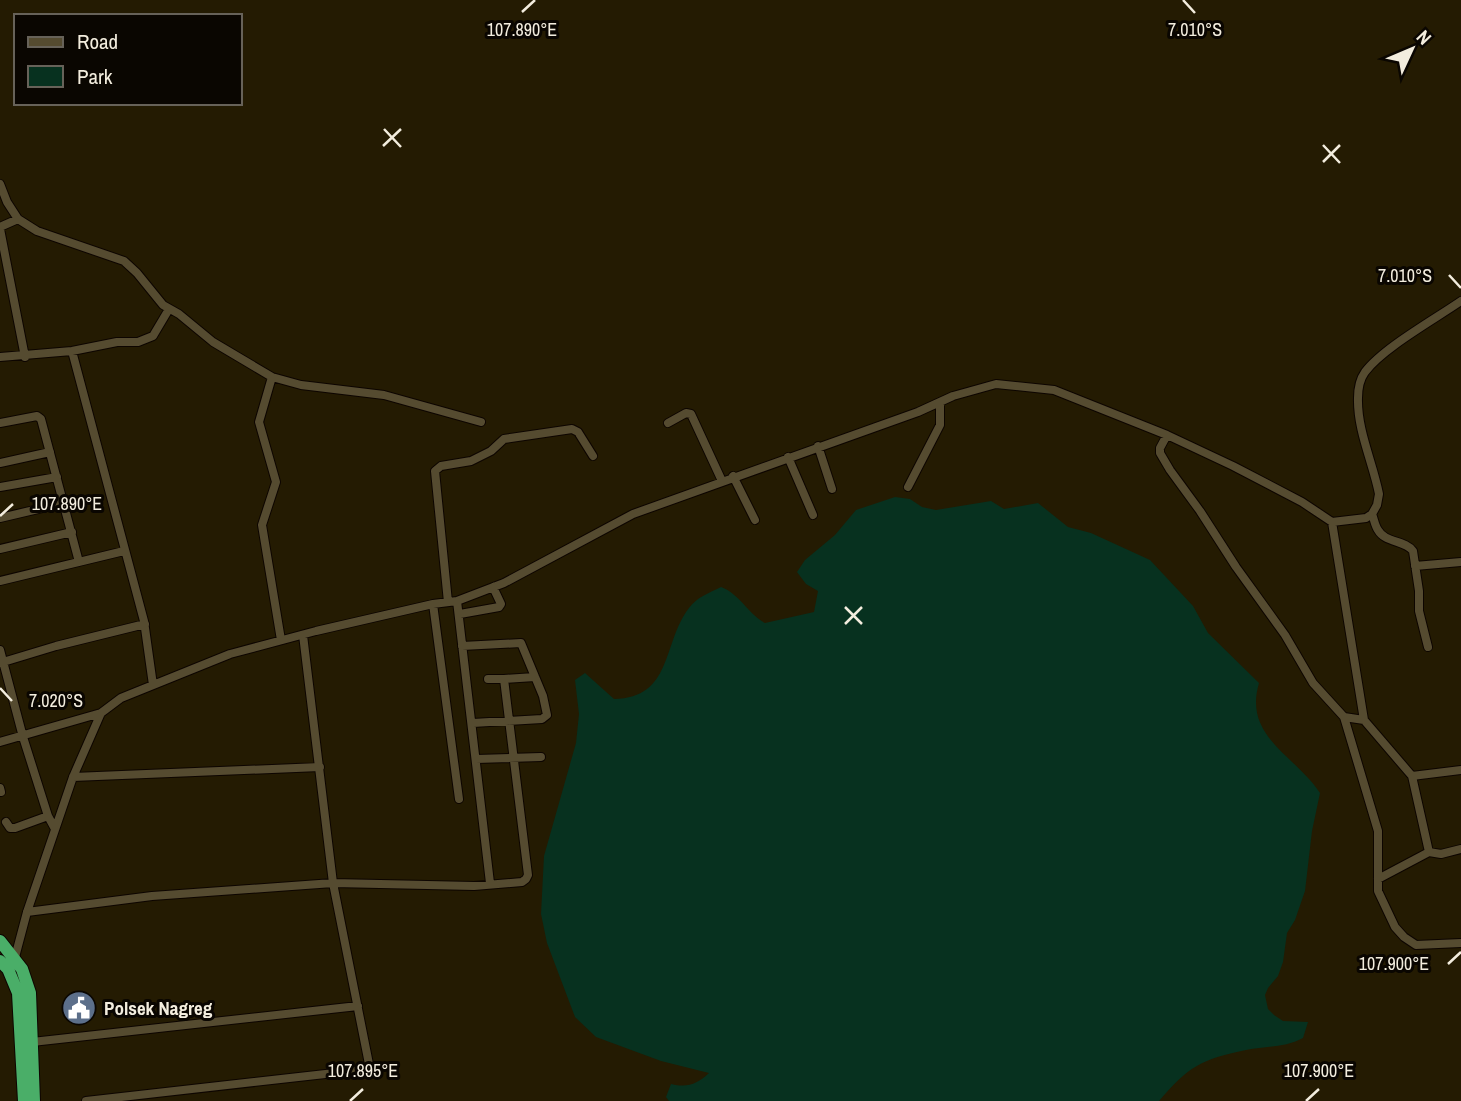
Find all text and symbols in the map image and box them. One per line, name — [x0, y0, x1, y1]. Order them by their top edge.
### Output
legend — [14, 14, 242, 105]
north arrow — [1377, 14, 1447, 84]
text: 107.890°E — [487, 17, 557, 42]
text: 7.010°S — [1168, 17, 1222, 42]
text: N — [1411, 24, 1437, 50]
text: Road — [77, 27, 118, 56]
text: Park — [77, 62, 113, 91]
text: 7.010°S — [1378, 263, 1432, 288]
text: 107.890°E — [32, 491, 102, 516]
text: 7.020°S — [29, 688, 83, 713]
text: 107.900°E — [1359, 951, 1429, 976]
public building icon: Polsek Nagreg — [60, 989, 98, 1027]
place label: Polsek Nagreg — [104, 995, 213, 1021]
text: 107.895°E — [328, 1058, 398, 1083]
text: 107.900°E — [1284, 1058, 1354, 1083]

